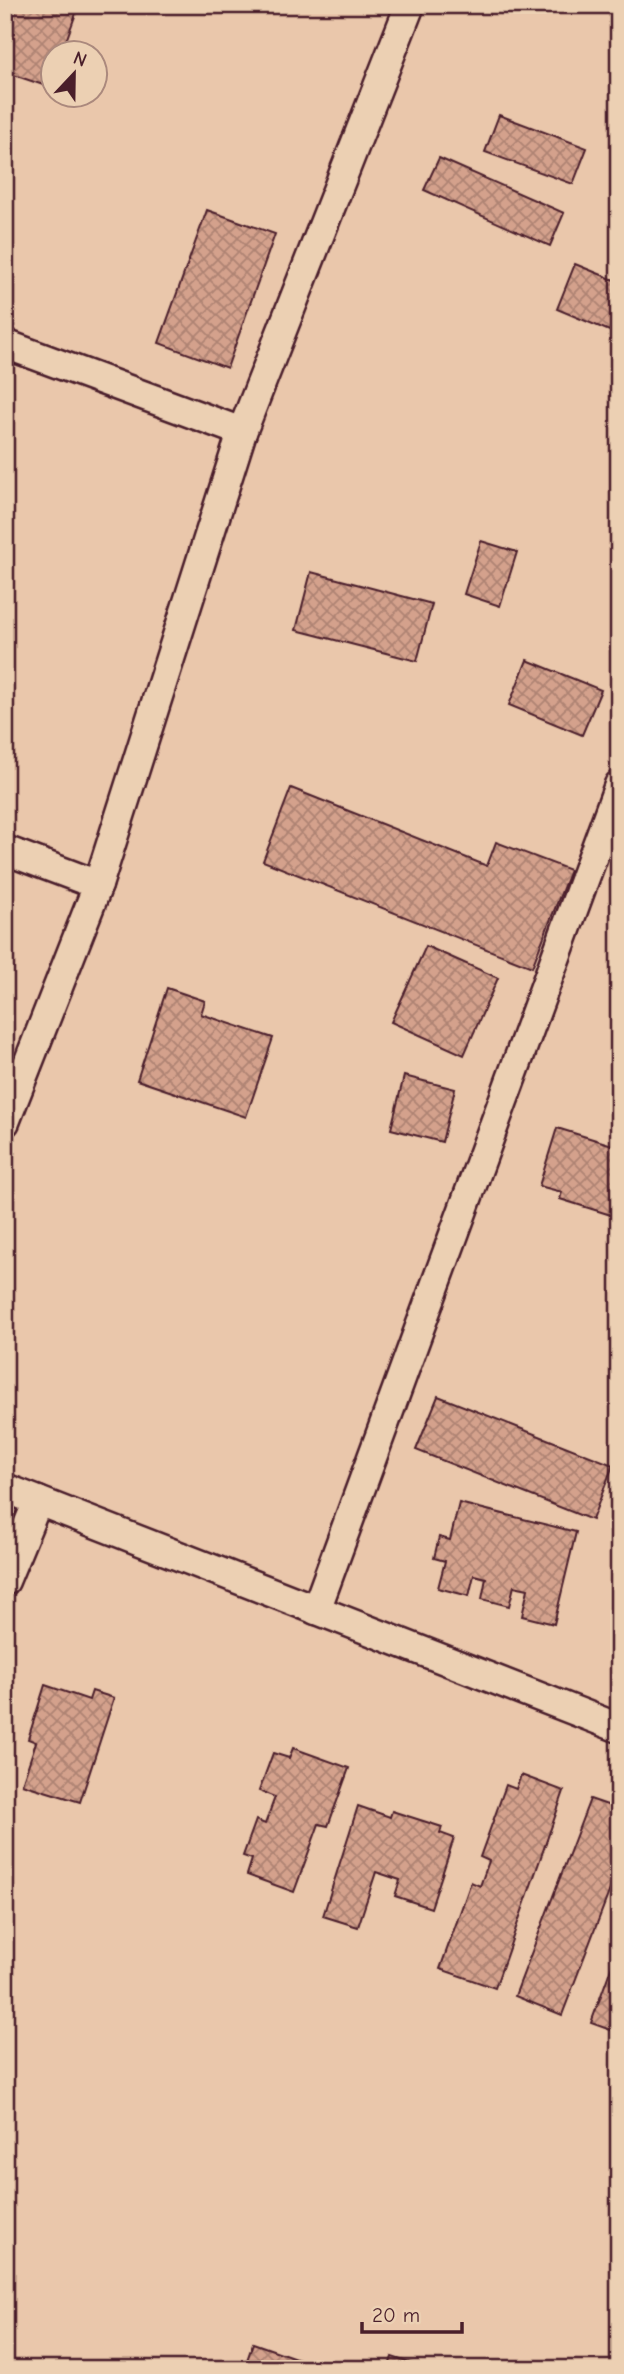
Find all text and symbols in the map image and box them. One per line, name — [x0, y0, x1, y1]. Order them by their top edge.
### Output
north arrow — [38, 38, 108, 108]
text: N — [70, 47, 90, 72]
scale bar — [362, 2290, 461, 2334]
text: 20 m — [372, 2303, 420, 2327]

